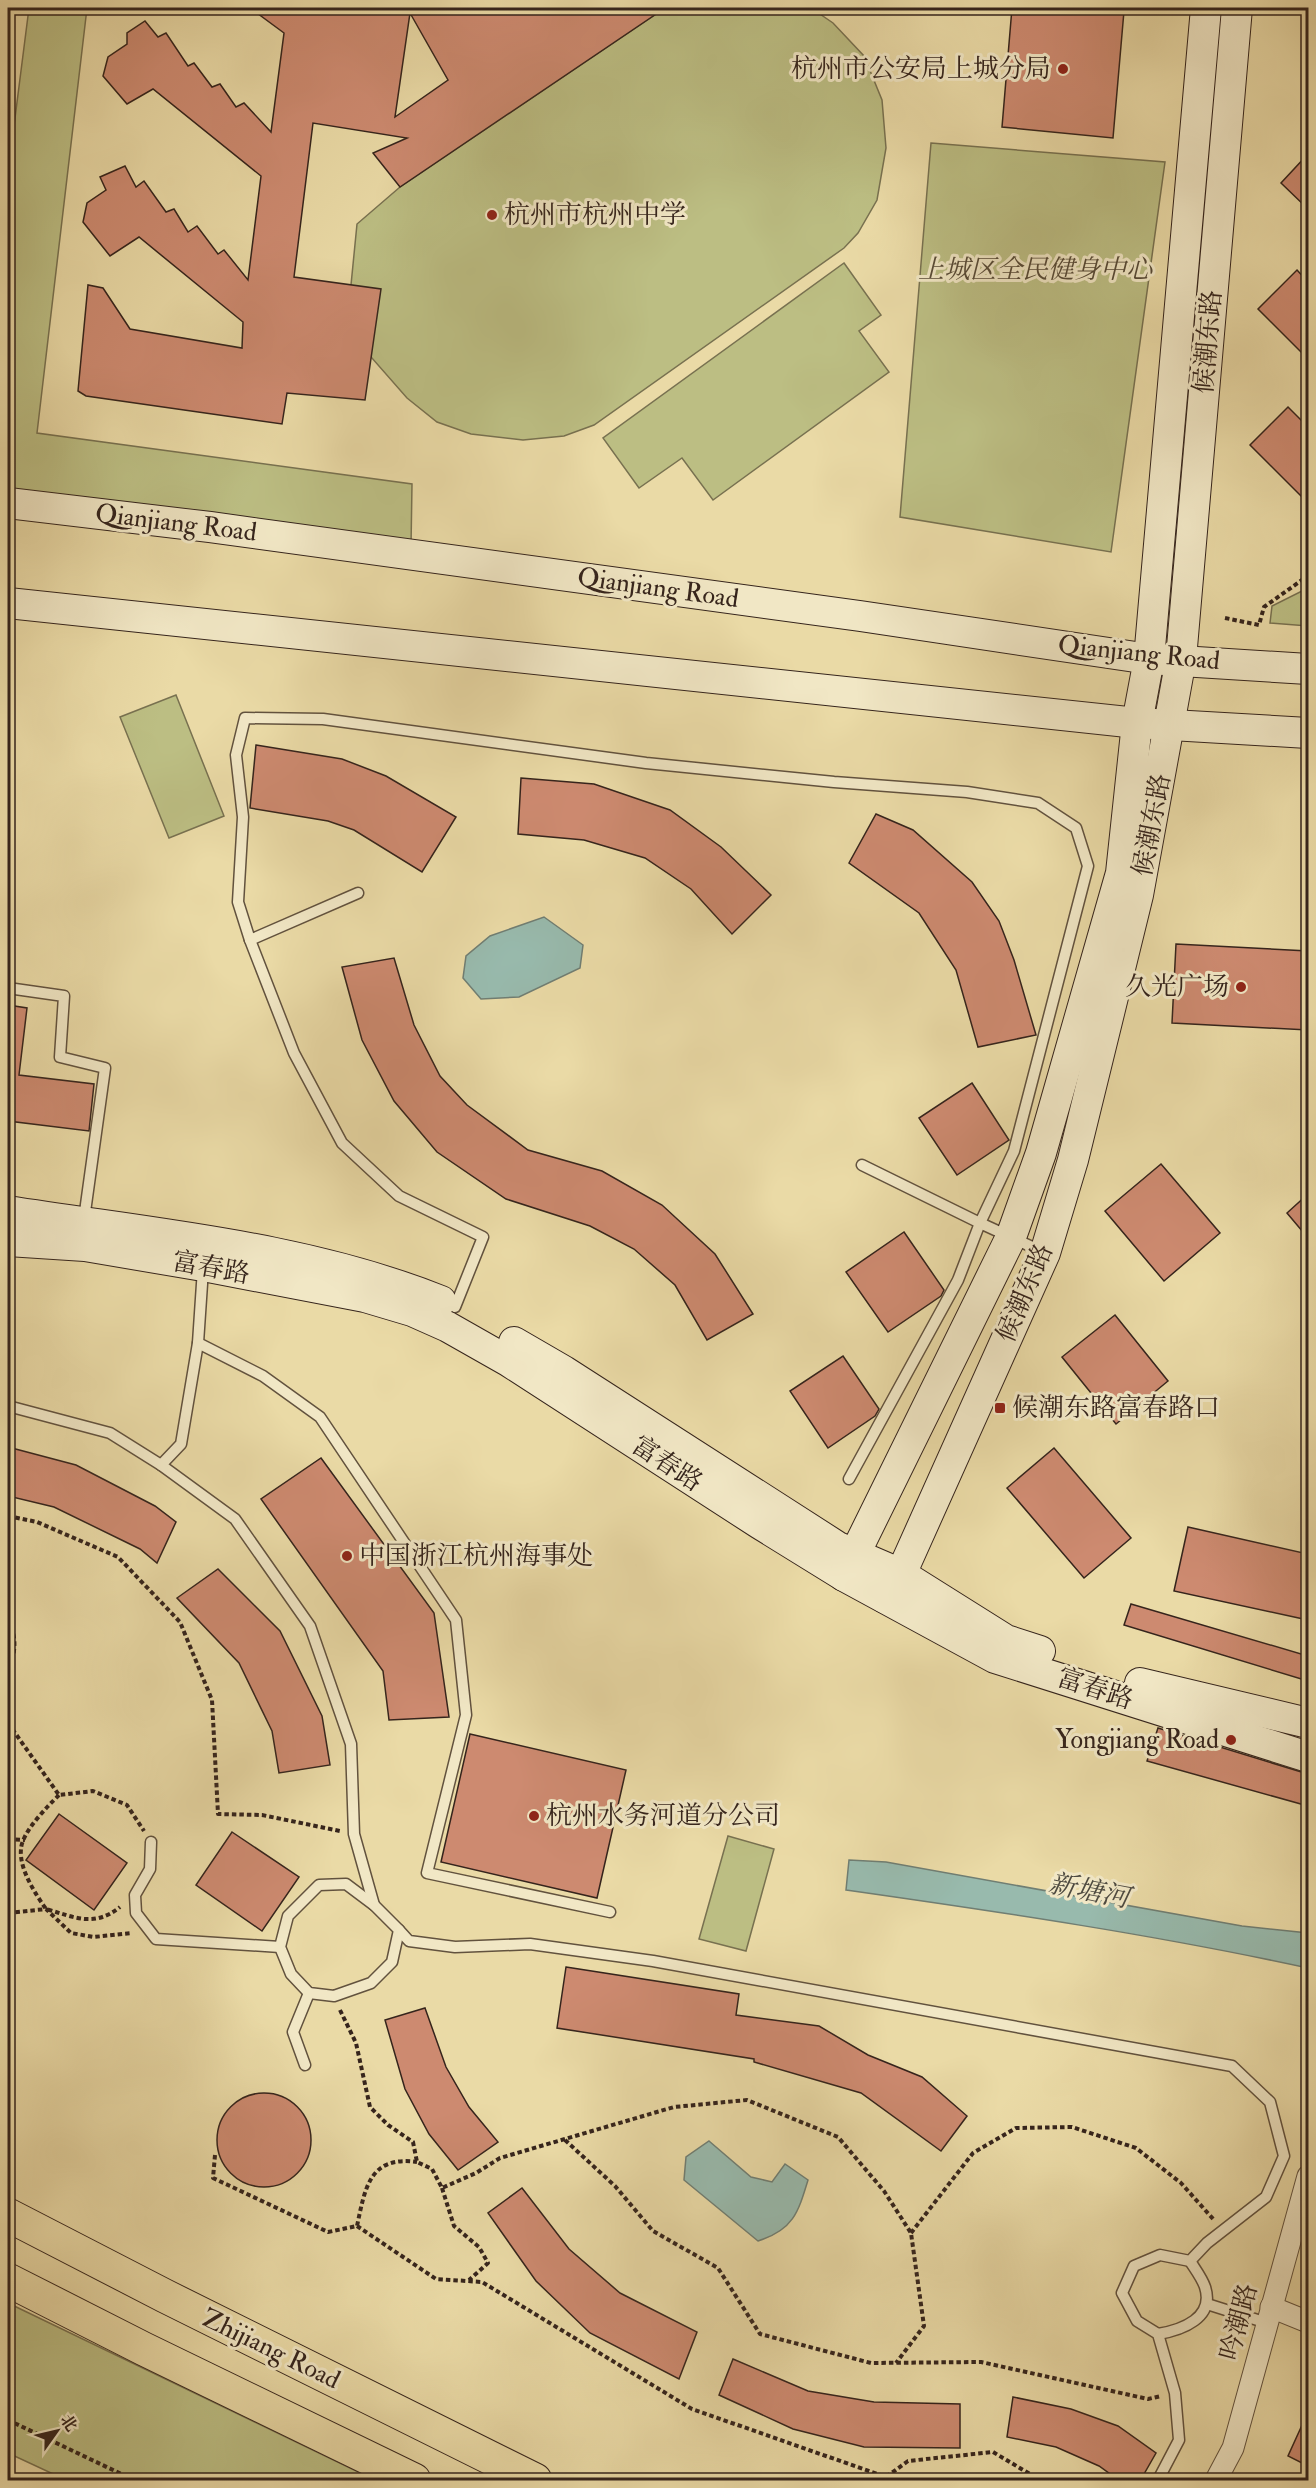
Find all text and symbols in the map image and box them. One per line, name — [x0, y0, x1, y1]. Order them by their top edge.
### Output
place label: 杭州市公安局上城分局 — [791, 53, 1051, 85]
marker: 杭州市公安局上城分局 — [1056, 62, 1070, 76]
place label: 杭州市杭州中学 — [504, 199, 686, 231]
marker: 杭州市杭州中学 — [485, 208, 499, 222]
park label: 上城区全民健身中心 — [918, 254, 1153, 286]
street label: 候潮东路 — [1188, 289, 1228, 395]
street label: Qianjiang Road — [93, 497, 259, 549]
street label: Qianjiang Road — [575, 561, 741, 615]
street label: Qianjiang Road — [1057, 629, 1222, 677]
street label: 候潮东路 — [1126, 771, 1178, 879]
place label: 久光广场 — [1125, 971, 1229, 1003]
marker: 久光广场 — [1234, 980, 1248, 994]
street label: 候潮东路 — [990, 1239, 1060, 1347]
street label: 富春路 — [170, 1245, 252, 1291]
place label: 候潮东路富春路口 — [1012, 1392, 1220, 1424]
marker: 候潮东路富春路口 — [993, 1401, 1007, 1415]
street label: 富春路 — [626, 1429, 708, 1499]
place label: 中国浙江杭州海事处 — [359, 1540, 593, 1572]
marker: 中国浙江杭州海事处 — [340, 1549, 354, 1563]
street label: 富春路 — [1053, 1662, 1137, 1716]
place label: Yongjiang Road — [1055, 1724, 1219, 1756]
marker: Yongjiang Road — [1224, 1733, 1238, 1747]
place label: 杭州水务河道分公司 — [546, 1800, 780, 1832]
marker: 杭州水务河道分公司 — [527, 1809, 541, 1823]
water label: 新塘河 — [1046, 1867, 1137, 1916]
street label: 吟潮路 — [1213, 2280, 1265, 2364]
street label: Zhijiang Road — [197, 2302, 345, 2396]
north arrow — [27, 2401, 87, 2461]
text: 北 — [56, 2411, 81, 2435]

